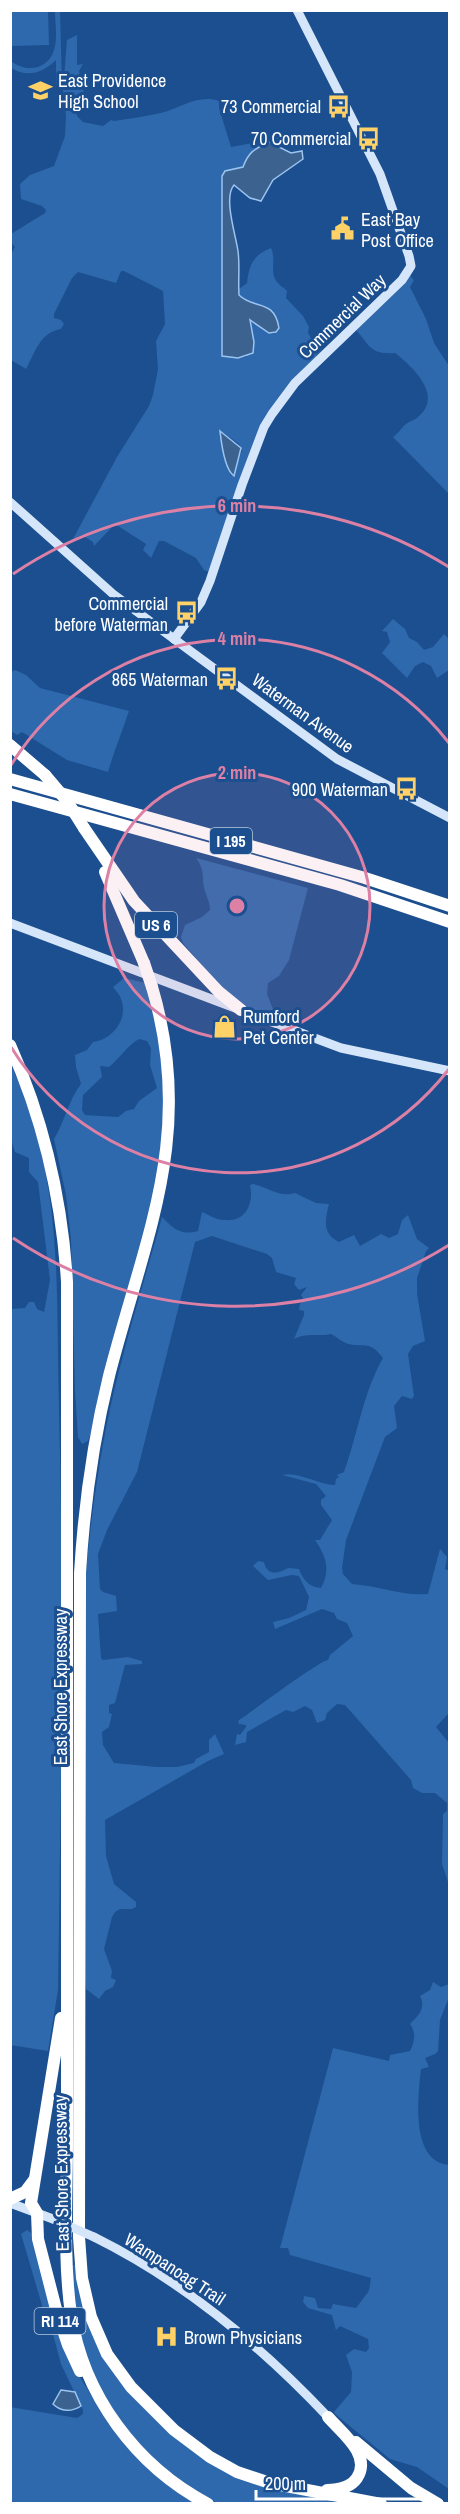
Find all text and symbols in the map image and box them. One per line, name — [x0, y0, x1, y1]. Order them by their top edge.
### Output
place label: East Providence High School — [58, 68, 166, 114]
school or university icon: East Providence High School — [27, 77, 53, 103]
bus stop icon: 73 Commercial — [326, 93, 352, 119]
place label: 73 Commercial — [221, 94, 321, 119]
bus stop icon: 70 Commercial — [356, 125, 382, 151]
place label: 70 Commercial — [251, 126, 351, 151]
place label: East Bay Post Office — [361, 207, 434, 253]
public building icon: East Bay Post Office — [330, 216, 356, 242]
street label: Commercial Way — [293, 267, 392, 364]
text: 6 min — [218, 493, 256, 518]
place label: Commercial before Waterman — [55, 591, 168, 637]
bus stop icon: Commercial before Waterman — [173, 600, 199, 626]
text: 4 min — [218, 626, 256, 651]
bus stop icon: 865 Waterman — [213, 666, 239, 692]
place label: 865 Waterman — [112, 667, 208, 692]
street label: Waterman Avenue — [247, 667, 359, 759]
text: 2 min — [218, 760, 256, 785]
bus stop icon: 900 Waterman — [393, 776, 419, 802]
place label: 900 Waterman — [292, 777, 388, 802]
road number: I 195 — [210, 828, 252, 854]
centre of rings — [227, 896, 247, 916]
road number: US 6 — [135, 912, 177, 938]
place label: Rumford Pet Center — [243, 1004, 314, 1050]
shop icon: Rumford Pet Center — [212, 1013, 238, 1039]
street label: East Shore Expressway — [48, 1608, 73, 1765]
street label: East Shore Expressway — [47, 2094, 75, 2252]
street label: Wampanoag Trail — [120, 2227, 230, 2311]
road number: RI 114 — [34, 2308, 86, 2334]
hospital icon: Brown Physicians — [153, 2324, 179, 2350]
place label: Brown Physicians — [184, 2325, 302, 2350]
scale bar — [256, 2463, 422, 2501]
text: 200 m — [265, 2471, 306, 2496]

